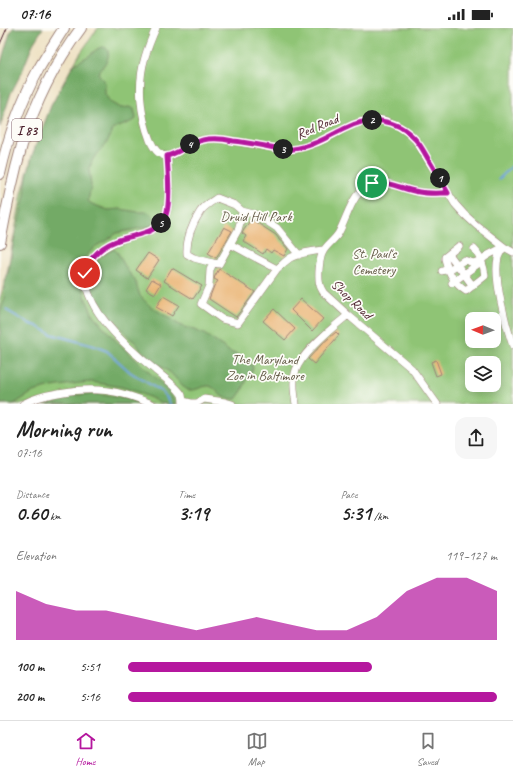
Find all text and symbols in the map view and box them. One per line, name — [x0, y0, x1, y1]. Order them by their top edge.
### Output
text: 07:16 — [20, 5, 50, 24]
street label: Red Road — [294, 109, 343, 143]
pin: 2 — [362, 110, 382, 130]
text: 2 — [370, 113, 374, 127]
road number: I 83 — [12, 119, 42, 141]
pin: 4 — [180, 134, 200, 154]
text: 4 — [188, 137, 192, 151]
pin: 3 — [273, 139, 293, 159]
text: 3 — [281, 142, 285, 156]
pin — [355, 166, 389, 200]
pin: 1 — [430, 168, 450, 188]
text: 1 — [438, 171, 442, 185]
icon: arrive — [361, 172, 383, 194]
park label: Druid Hill Park — [220, 208, 292, 225]
pin: 5 — [151, 213, 171, 233]
text: 5 — [159, 216, 163, 230]
park label: St. Paul's Cemetery — [352, 245, 397, 278]
pin — [68, 256, 102, 290]
icon: check — [74, 262, 96, 284]
street label: Shop Road — [328, 276, 377, 325]
north arrow — [465, 312, 501, 348]
map controls — [465, 312, 501, 392]
park label: The Maryland Zoo in Baltimore — [226, 351, 305, 384]
button: layers — [465, 356, 501, 392]
text: Morning run — [16, 416, 112, 444]
button: share — [455, 417, 497, 459]
text: 07:16 — [16, 445, 42, 461]
text: Distance — [16, 487, 49, 501]
text: Time — [178, 487, 195, 501]
text: Pace — [341, 487, 358, 501]
text: 0.60 — [16, 501, 47, 526]
text: 3:19 — [178, 501, 209, 526]
text: 5:31 — [341, 501, 371, 526]
text: km — [47, 509, 61, 523]
text: /km — [371, 509, 388, 523]
text: Elevation — [16, 548, 56, 564]
text: 119–127 m — [446, 548, 497, 564]
text: 100 m — [16, 659, 44, 675]
text: 5:51 — [80, 659, 100, 675]
text: 200 m — [16, 689, 44, 705]
text: 5:16 — [80, 689, 100, 705]
tab: Home — [75, 730, 97, 768]
tab: Map — [246, 730, 268, 768]
tab: Saved — [417, 730, 439, 768]

